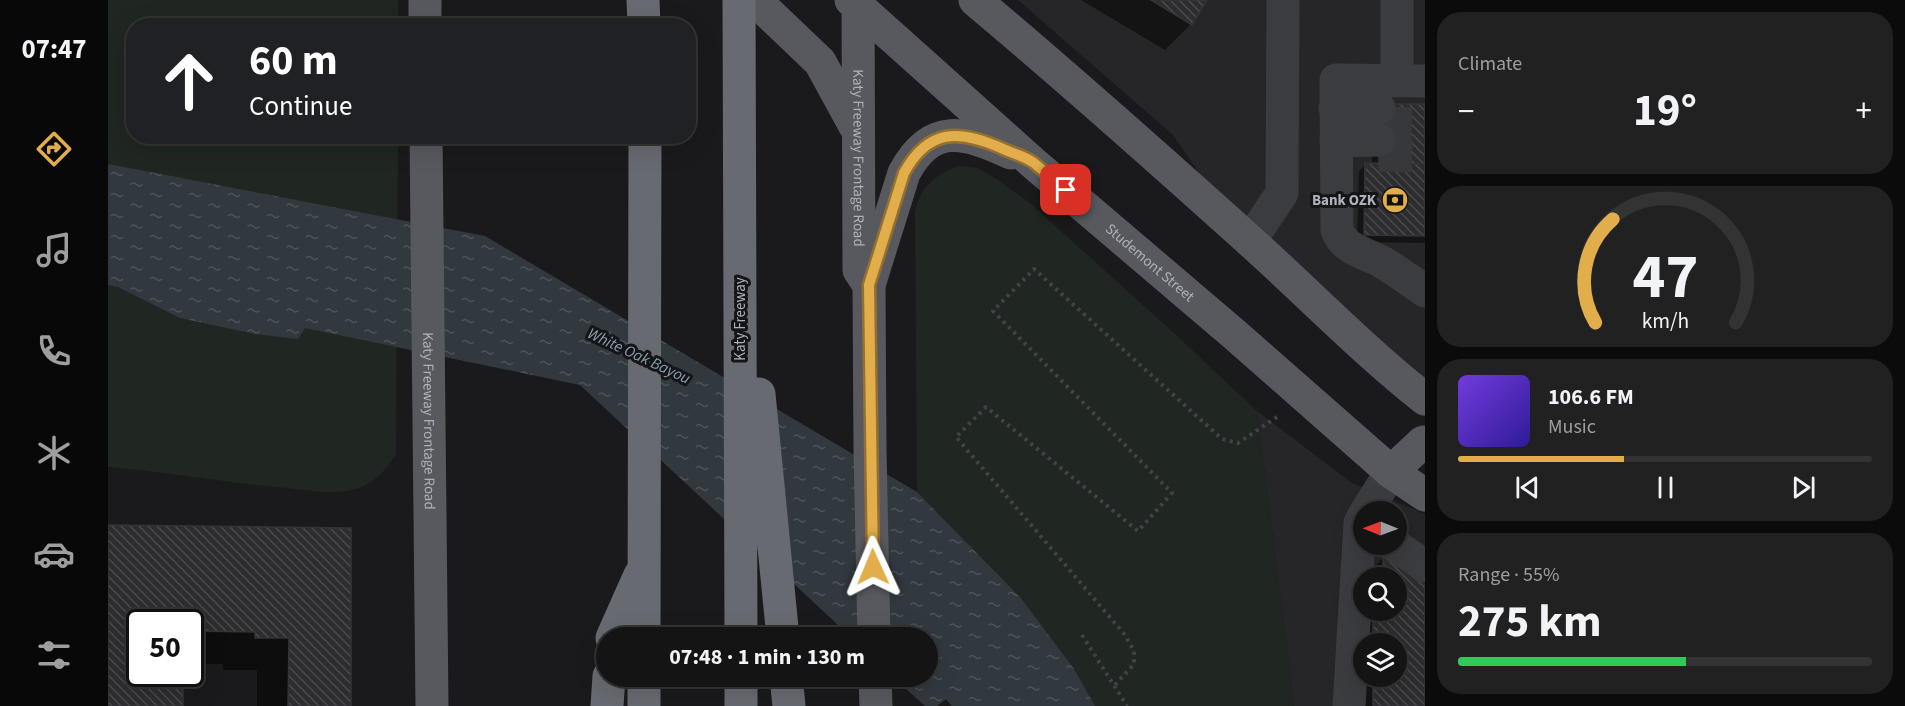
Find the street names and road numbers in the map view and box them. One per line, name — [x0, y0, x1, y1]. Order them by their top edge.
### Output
street label: Katy Freeway Frontage Road — [848, 69, 869, 247]
street label: Studemont Street — [1101, 219, 1199, 307]
street label: Katy Freeway — [730, 277, 751, 361]
street label: Katy Freeway Frontage Road — [418, 332, 440, 510]

